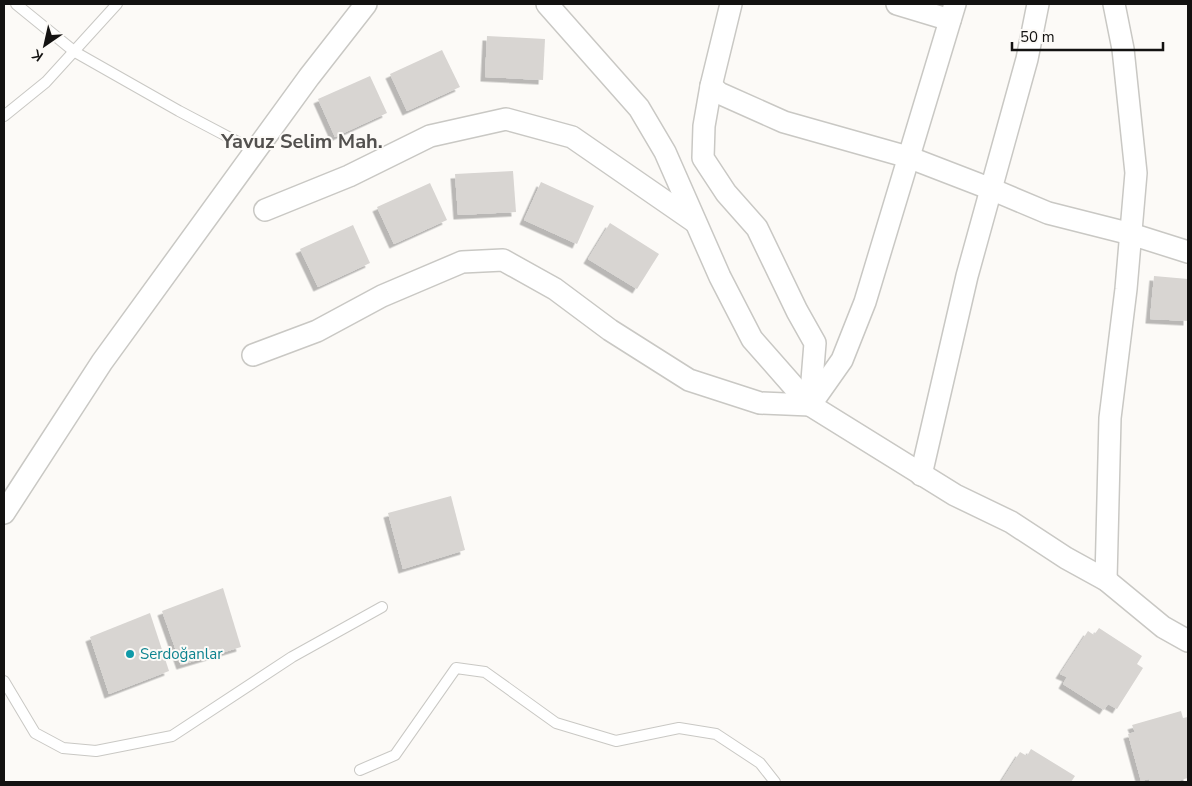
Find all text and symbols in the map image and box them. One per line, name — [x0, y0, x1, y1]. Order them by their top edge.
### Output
north arrow — [20, 20, 70, 70]
scale bar — [1012, 20, 1163, 52]
text: 50 m — [1020, 27, 1055, 47]
text: K — [28, 44, 47, 66]
district label: Yavuz Selim Mah. — [220, 128, 383, 155]
place label: Serdoğanlar — [140, 644, 223, 664]
marker: Serdoğanlar — [124, 648, 136, 660]

